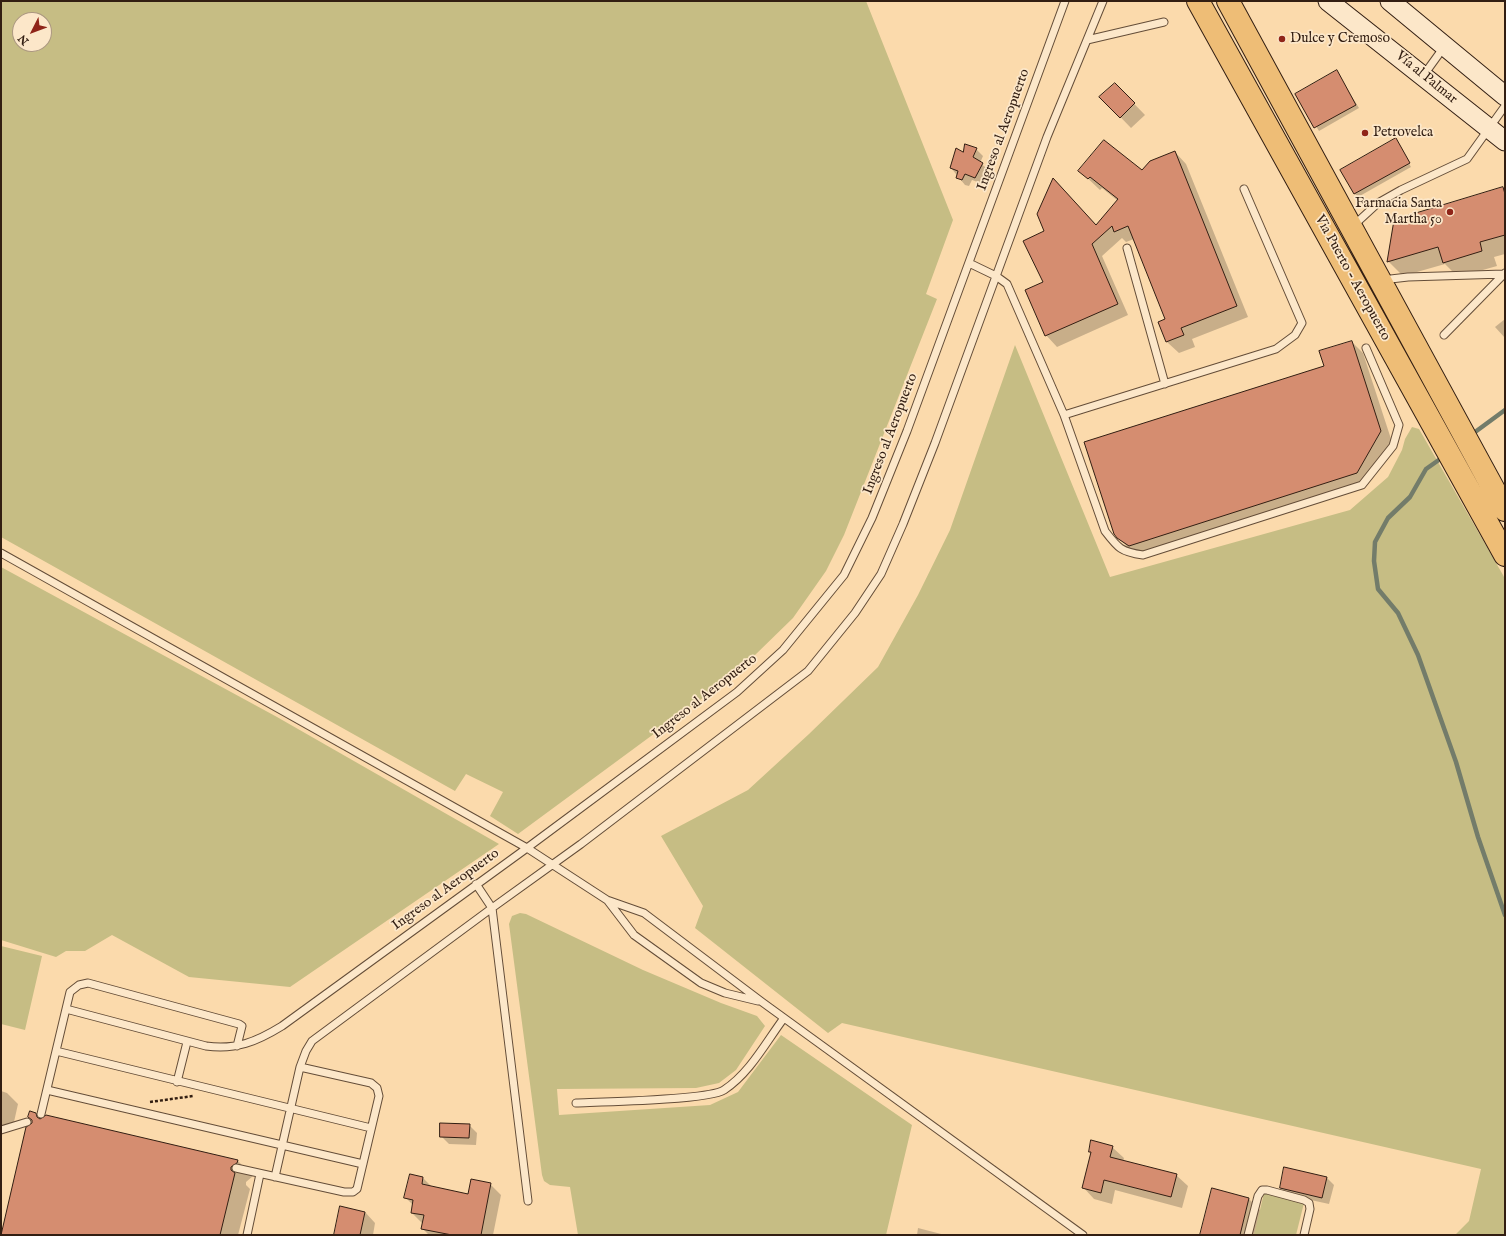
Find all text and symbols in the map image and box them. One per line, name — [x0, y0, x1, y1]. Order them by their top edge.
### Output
north arrow — [12, 12, 52, 52]
text: N — [15, 31, 32, 48]
place label: Dulce y Cremoso — [1290, 31, 1390, 47]
marker: Dulce y Cremoso — [1277, 34, 1287, 44]
street label: Vía al Palmar — [1392, 48, 1460, 108]
street label: Ingreso al Aeropuerto — [974, 67, 1034, 193]
place label: Petrovelca — [1373, 125, 1433, 141]
marker: Petrovelca — [1360, 128, 1370, 138]
place label: Farmacia Santa Martha 50 — [1355, 196, 1442, 228]
marker: Farmacia Santa Martha 50 — [1445, 207, 1455, 217]
street label: Via Puerto - Aeropuerto — [1310, 212, 1394, 344]
street label: Ingreso al Aeropuerto — [860, 371, 922, 497]
street label: Ingreso al Aeropuerto — [649, 651, 761, 743]
street label: Ingreso al Aeropuerto — [389, 845, 503, 935]

